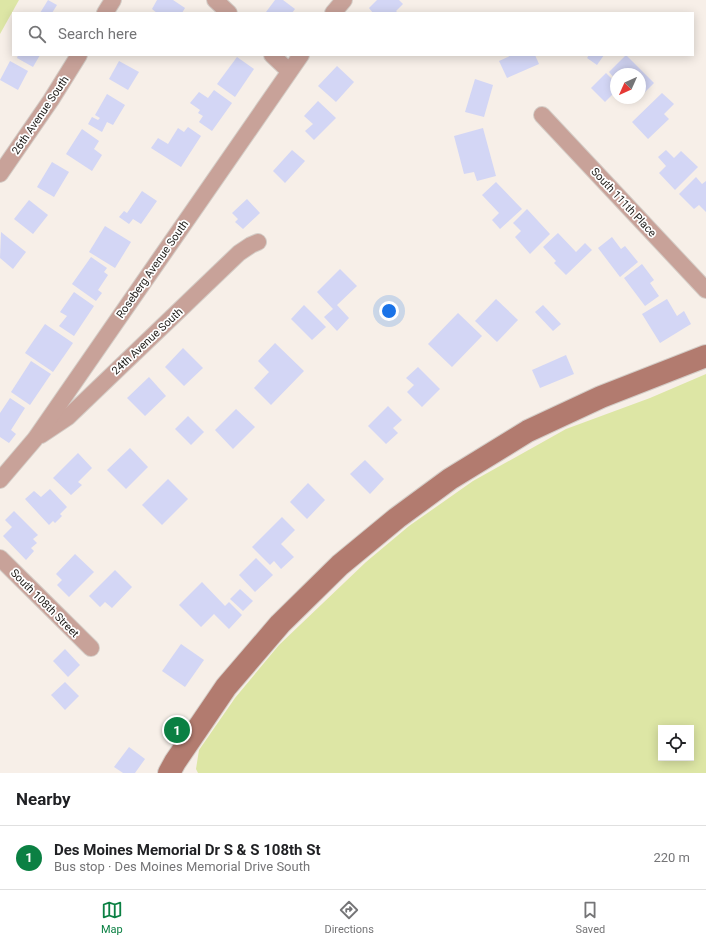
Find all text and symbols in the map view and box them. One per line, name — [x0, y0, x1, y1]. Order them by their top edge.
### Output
search box — [12, 12, 694, 56]
icon: search — [26, 23, 48, 45]
text: Search here — [58, 25, 137, 43]
north arrow — [610, 68, 646, 104]
street label: 26th Avenue South — [9, 74, 72, 157]
street label: South 111th Place — [588, 165, 659, 240]
street label: Roseberg Avenue South — [114, 218, 191, 321]
your location — [379, 301, 399, 321]
street label: 24th Avenue South — [109, 305, 185, 377]
street label: South 108th Street — [8, 567, 82, 640]
pin: 1 — [164, 715, 190, 745]
map controls — [658, 725, 694, 761]
button: locate — [658, 725, 694, 761]
text: Nearby — [16, 789, 71, 809]
text: Des Moines Memorial Dr S & S 108th St — [54, 841, 321, 859]
text: 1 — [25, 850, 33, 865]
text: 220 m — [653, 850, 690, 865]
text: Bus stop · Des Moines Memorial Drive South — [54, 859, 310, 874]
tab: Map — [101, 899, 123, 936]
tab: Directions — [324, 899, 374, 936]
tab: Saved — [575, 899, 605, 936]

